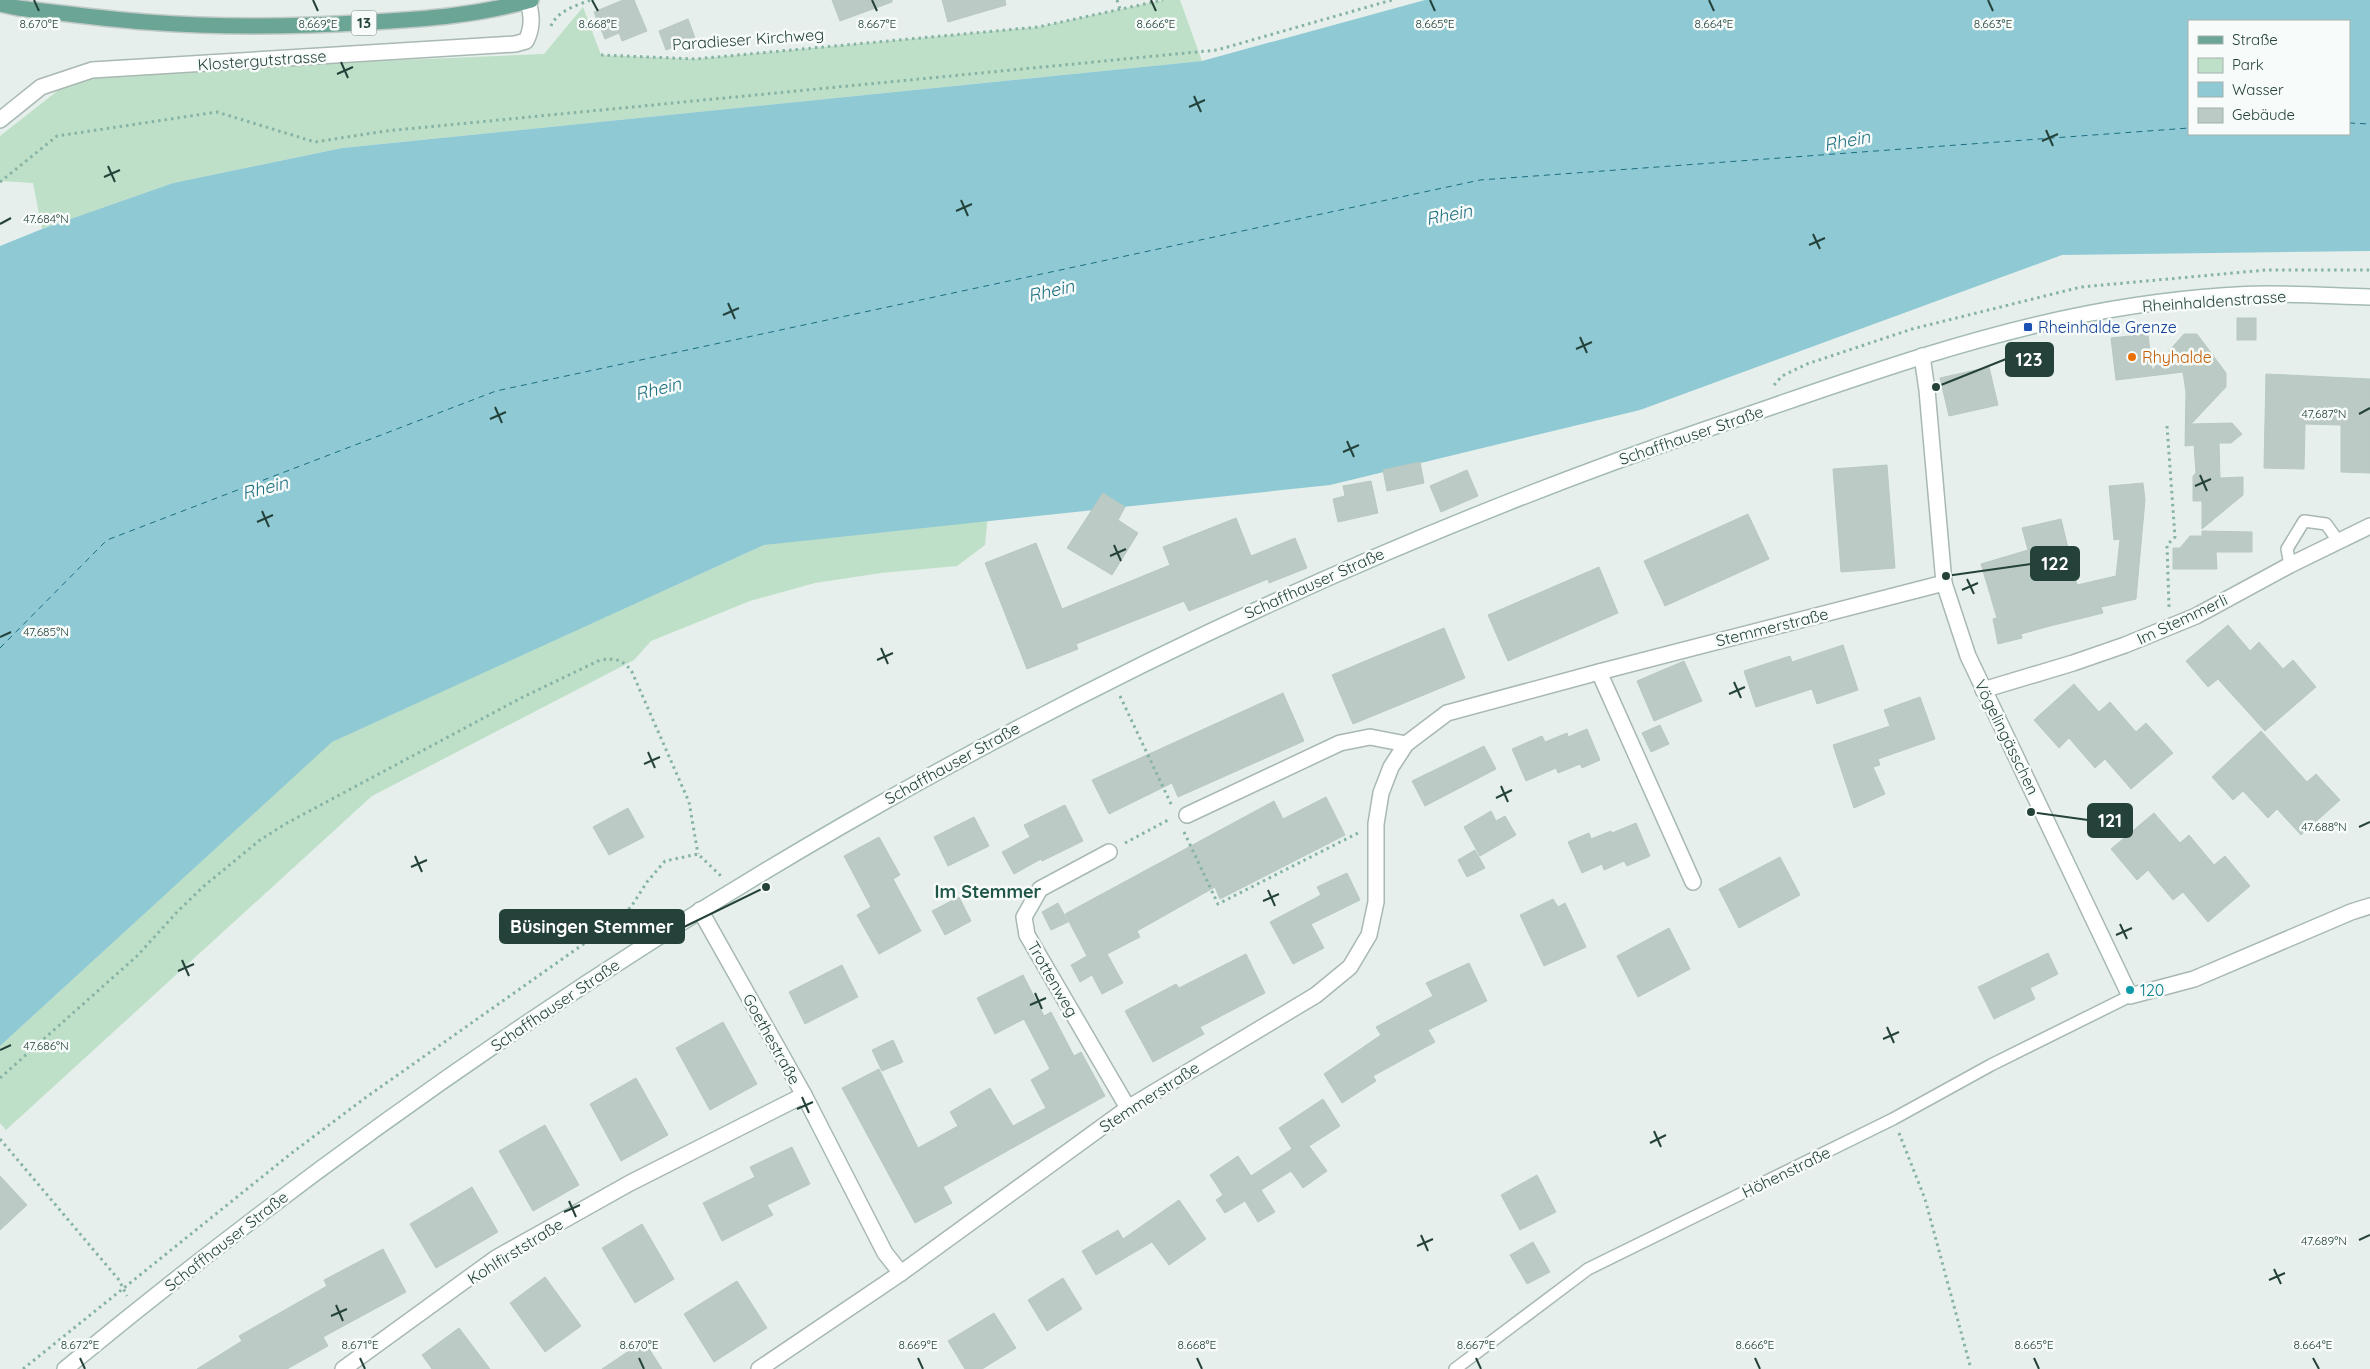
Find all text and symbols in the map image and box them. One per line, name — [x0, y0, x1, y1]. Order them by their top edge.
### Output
road number: 13 — [352, 10, 376, 36]
text: 8.670°E — [19, 16, 59, 31]
text: 8.669°E — [298, 16, 338, 31]
text: 8.668°E — [579, 16, 618, 31]
text: 8.667°E — [858, 16, 896, 31]
text: 8.666°E — [1137, 16, 1176, 31]
text: 8.665°E — [1416, 16, 1455, 31]
text: 8.664°E — [1695, 16, 1734, 31]
text: 8.663°E — [1974, 16, 2013, 31]
legend — [2188, 20, 2350, 135]
street label: Paradieser Kirchweg — [671, 24, 825, 54]
text: Straße — [2232, 30, 2278, 49]
street label: Klostergutstrasse — [197, 46, 327, 74]
text: Park — [2232, 55, 2264, 74]
text: Wasser — [2232, 80, 2284, 99]
text: Gebäude — [2232, 105, 2295, 124]
water label: Rhein — [1822, 125, 1873, 156]
water label: Rhein — [1424, 199, 1475, 230]
text: 47.684°N — [23, 211, 69, 226]
water label: Rhein — [1026, 274, 1077, 307]
street label: Rheinhaldenstrasse — [2141, 286, 2287, 316]
place label: Rheinhalde Grenze — [2038, 317, 2177, 337]
marker: Rheinhalde Grenze — [2022, 321, 2034, 333]
callout: 123 — [2006, 343, 2053, 376]
place label: Rhyhalde — [2142, 347, 2212, 367]
text: 123 — [2016, 348, 2042, 371]
marker: Rhyhalde — [2126, 351, 2138, 363]
water label: Rhein — [632, 372, 684, 405]
street label: Schaffhauser Straße — [1616, 401, 1766, 469]
text: 47.687°N — [2302, 406, 2347, 421]
water label: Rhein — [239, 471, 291, 504]
street label: Schaffhauser Straße — [1241, 543, 1387, 623]
callout: 122 — [2031, 547, 2079, 580]
text: 122 — [2041, 552, 2069, 575]
street label: Im Stemmerli — [2133, 589, 2231, 649]
street label: Stemmerstraße — [1714, 603, 1830, 651]
text: 47.685°N — [23, 624, 69, 639]
street label: Vögelingässchen — [1970, 676, 2044, 798]
street label: Schaffhauser Straße — [881, 718, 1023, 808]
callout: 121 — [2088, 804, 2132, 837]
text: 121 — [2098, 809, 2122, 832]
text: 47.688°N — [2301, 819, 2347, 834]
district label: Im Stemmer — [935, 880, 1042, 903]
callout: Büsingen Stemmer — [500, 910, 684, 943]
text: Büsingen Stemmer — [510, 915, 674, 938]
street label: Trottenweg — [1023, 938, 1083, 1020]
street label: Schaffhauser Straße — [487, 954, 623, 1056]
place label: 120 — [2140, 980, 2164, 1000]
marker: 120 — [2124, 984, 2136, 996]
street label: Goethestraße — [739, 990, 805, 1088]
text: 47.686°N — [23, 1038, 69, 1053]
street label: Stemmerstraße — [1095, 1057, 1203, 1137]
street label: Höhenstraße — [1739, 1142, 1833, 1202]
street label: Schaffhauser Straße — [160, 1187, 292, 1295]
street label: Kohlfirststraße — [464, 1214, 566, 1288]
text: 47.689°N — [2301, 1233, 2347, 1248]
text: 8.672°E — [61, 1337, 100, 1352]
text: 8.671°E — [341, 1337, 379, 1352]
text: 8.670°E — [619, 1337, 659, 1352]
text: 8.669°E — [898, 1337, 938, 1352]
text: 8.668°E — [1178, 1337, 1217, 1352]
text: 8.667°E — [1457, 1337, 1495, 1352]
text: 8.666°E — [1736, 1337, 1775, 1352]
text: 8.665°E — [2015, 1337, 2054, 1352]
text: 8.664°E — [2294, 1337, 2333, 1352]

